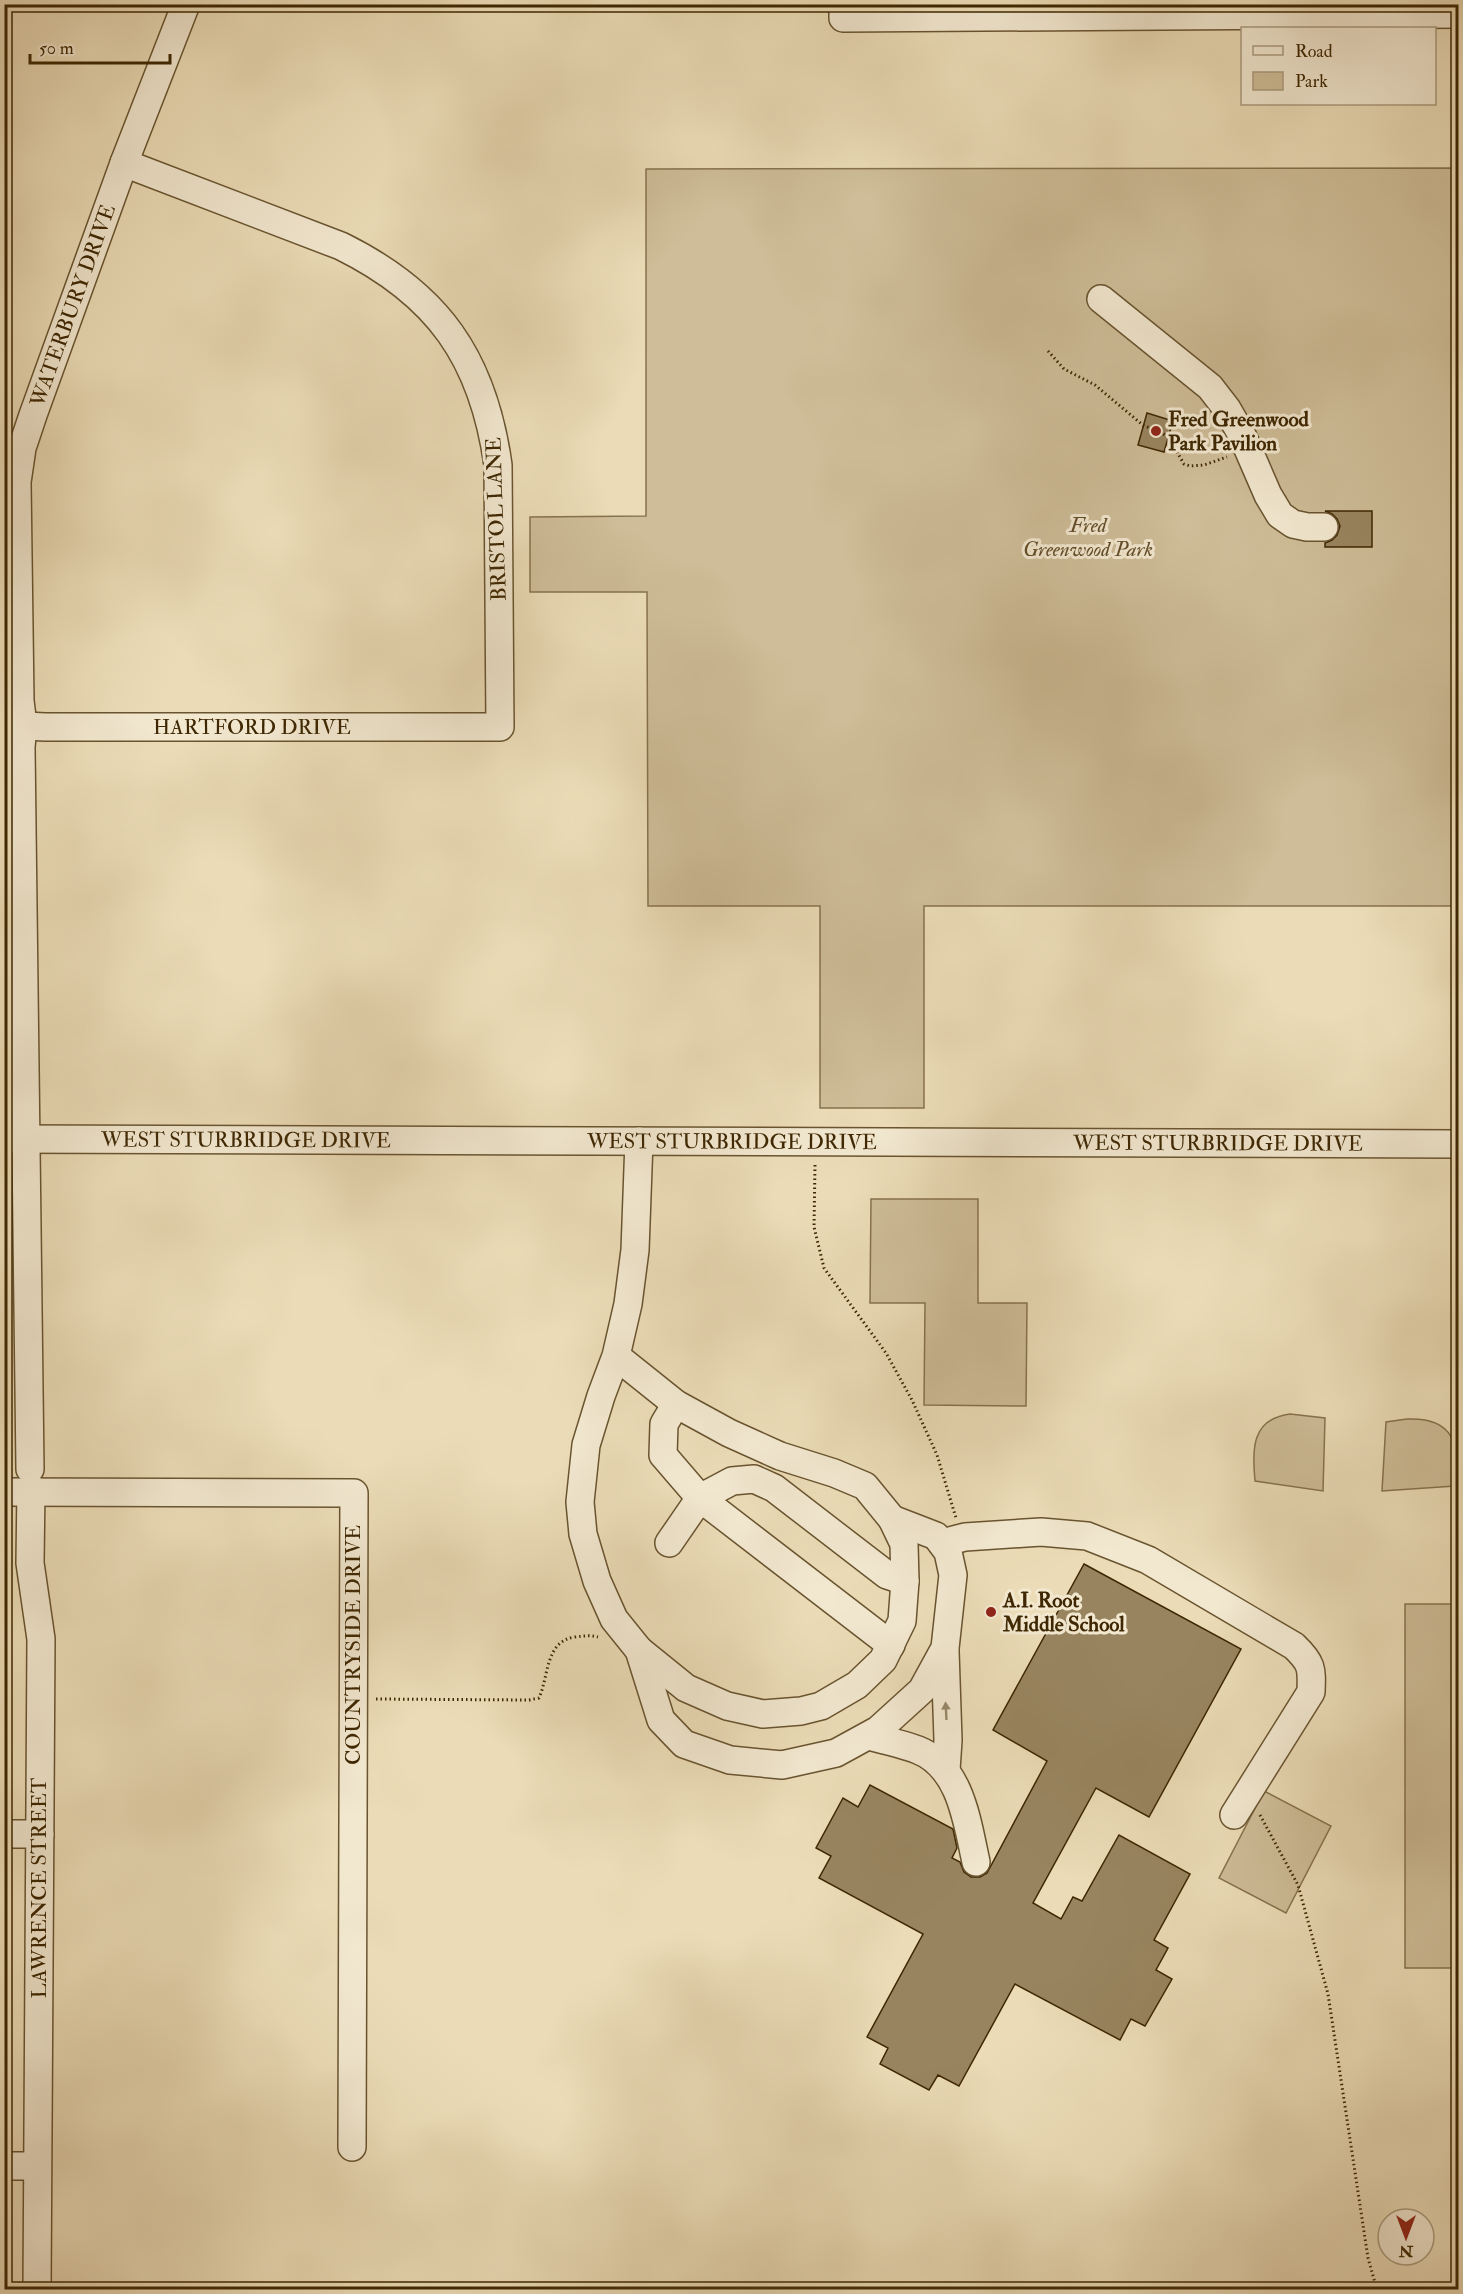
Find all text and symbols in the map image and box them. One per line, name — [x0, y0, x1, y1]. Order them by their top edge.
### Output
scale bar — [30, 27, 170, 65]
legend — [1241, 27, 1436, 105]
text: 50 m — [39, 37, 74, 60]
text: Road — [1295, 40, 1333, 63]
text: Park — [1295, 70, 1328, 93]
street label: WATERBURY DRIVE — [24, 201, 122, 412]
place label: Fred Greenwood Park Pavilion — [1168, 406, 1310, 457]
marker: Fred Greenwood Park Pavilion — [1149, 424, 1163, 438]
street label: BRISTOL LANE — [480, 437, 513, 601]
park label: Fred Greenwood Park — [1023, 512, 1153, 563]
street label: HARTFORD DRIVE — [153, 714, 351, 741]
street label: WEST STURBRIDGE DRIVE — [100, 1126, 391, 1154]
street label: WEST STURBRIDGE DRIVE — [586, 1128, 877, 1156]
street label: WEST STURBRIDGE DRIVE — [1072, 1130, 1363, 1158]
street label: COUNTRYSIDE DRIVE — [340, 1525, 367, 1765]
place label: A.I. Root Middle School — [1002, 1587, 1125, 1638]
marker: A.I. Root Middle School — [984, 1605, 998, 1619]
one-way arrow — [942, 1702, 951, 1721]
street label: LAWRENCE STREET — [26, 1777, 53, 1998]
north arrow — [1376, 2207, 1436, 2267]
text: N — [1398, 2241, 1414, 2261]

